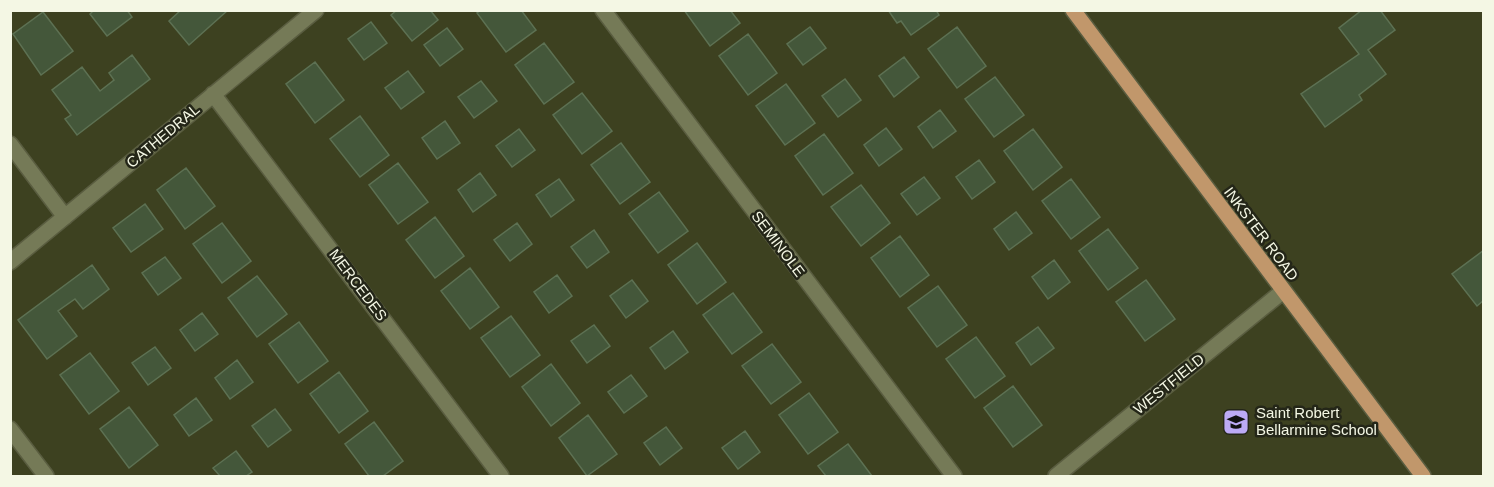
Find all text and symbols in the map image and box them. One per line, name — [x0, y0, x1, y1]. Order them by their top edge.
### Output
street label: CATHEDRAL — [123, 100, 203, 171]
street label: INKSTER ROAD — [1221, 184, 1302, 284]
street label: SEMINOLE — [748, 208, 809, 280]
street label: MERCEDES — [326, 246, 391, 324]
street label: WESTFIELD — [1130, 350, 1208, 417]
place label: Saint Robert Bellarmine School — [1256, 404, 1377, 438]
school or university icon: Saint Robert Bellarmine School — [1221, 407, 1251, 437]

